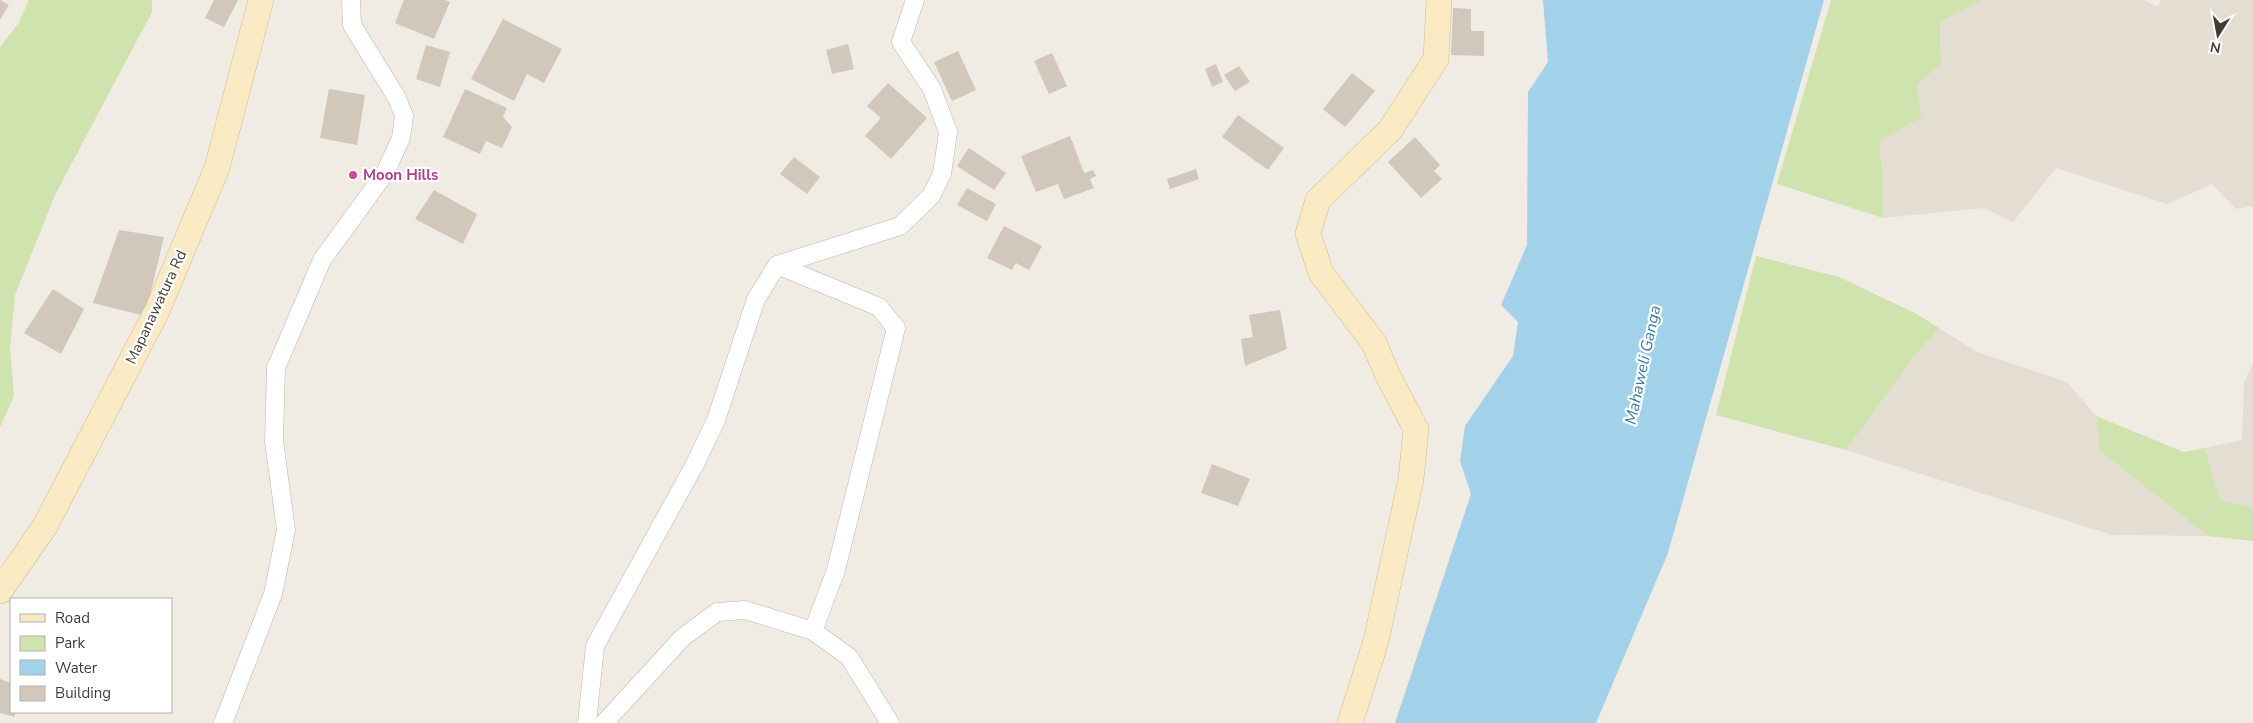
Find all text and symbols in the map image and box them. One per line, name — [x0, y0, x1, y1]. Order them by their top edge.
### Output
north arrow — [2193, 10, 2243, 60]
text: N — [2209, 37, 2223, 58]
place label: Moon Hills — [363, 165, 438, 185]
marker: Moon Hills — [347, 169, 359, 181]
street label: Mapanawatura Rd — [121, 247, 191, 367]
water label: Mahaweli Ganga — [1620, 303, 1666, 427]
legend — [10, 598, 172, 713]
text: Road — [55, 608, 90, 628]
text: Park — [55, 633, 85, 653]
text: Water — [55, 658, 98, 678]
text: Building — [55, 683, 111, 703]

